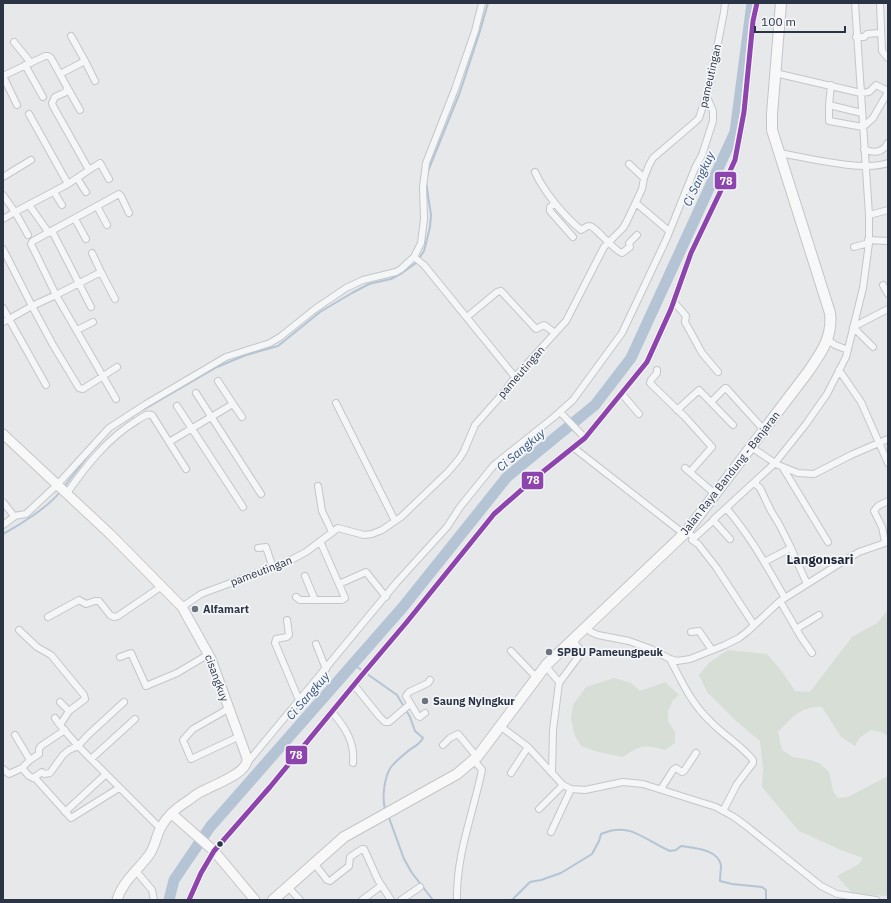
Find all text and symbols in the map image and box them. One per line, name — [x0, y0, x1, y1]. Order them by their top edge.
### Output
scale bar — [755, 8, 845, 34]
text: 100 m — [761, 14, 796, 29]
street label: pameutingan — [696, 43, 724, 109]
water label: Ci Sangkuy — [679, 148, 718, 209]
line badge: 78 — [714, 171, 737, 190]
text: 78 — [719, 174, 733, 188]
street label: pameutingan — [494, 343, 548, 401]
street label: Jalan Raya Bandung - Banjaran — [677, 408, 783, 538]
water label: Ci Sangkuy — [493, 424, 549, 474]
line badge: 78 — [521, 471, 544, 490]
text: 78 — [526, 473, 540, 487]
district label: Langonsari — [786, 551, 854, 568]
street label: pameutingan — [228, 553, 294, 589]
place label: Alfamart — [203, 602, 249, 616]
marker: Alfamart — [190, 604, 200, 614]
place label: SPBU Pameungpeuk — [557, 645, 664, 659]
marker: SPBU Pameungpeuk — [544, 647, 554, 657]
street label: cisangkuy — [202, 653, 232, 704]
water label: Ci Sangkuy — [283, 668, 333, 723]
place label: Saung Nyingkur — [433, 694, 515, 708]
marker: Saung Nyingkur — [420, 696, 430, 706]
line badge: 78 — [285, 745, 308, 765]
text: 78 — [289, 748, 303, 762]
unlabelled marker — [215, 839, 225, 849]

